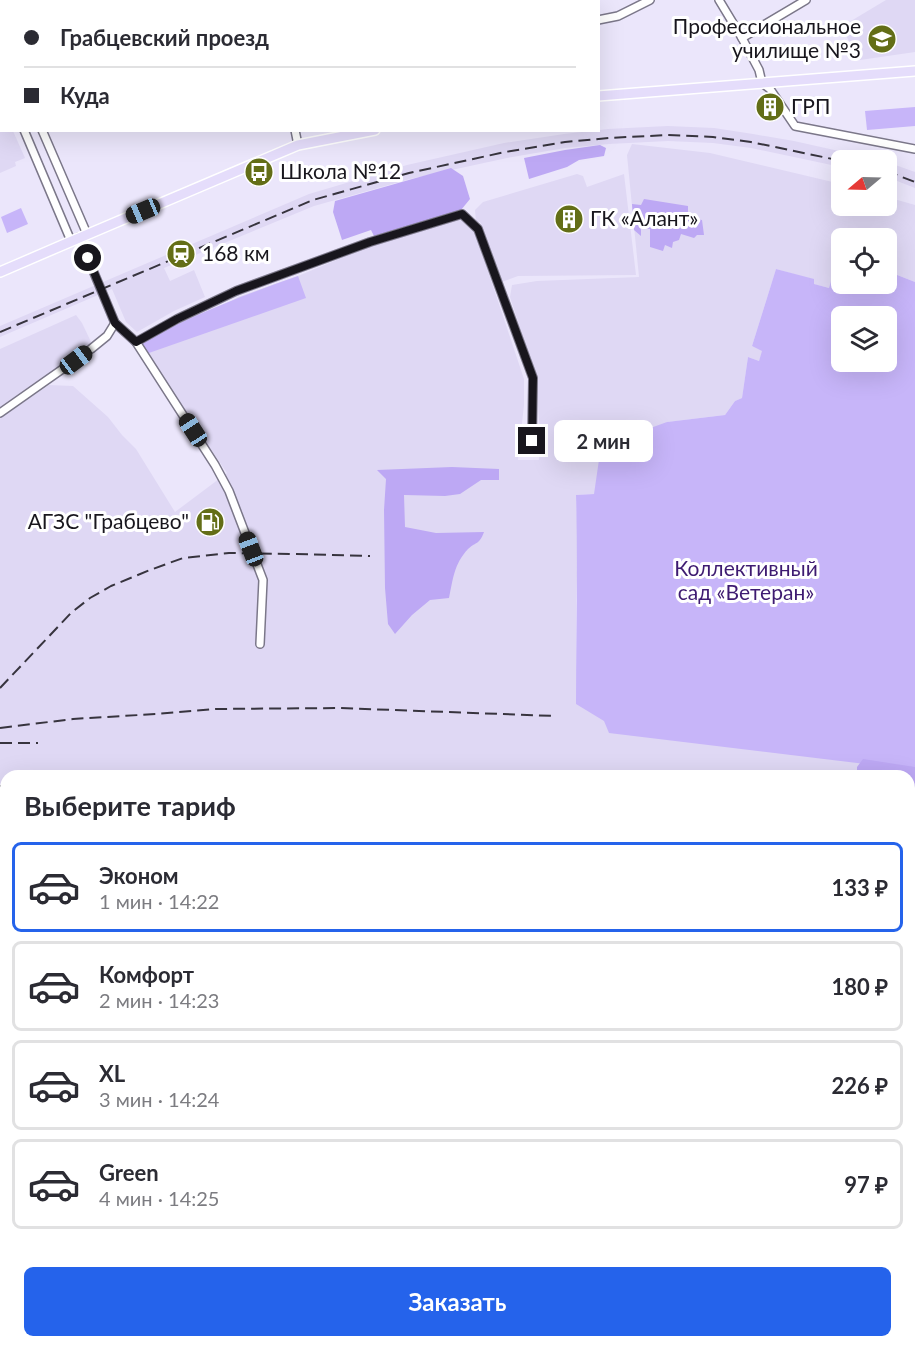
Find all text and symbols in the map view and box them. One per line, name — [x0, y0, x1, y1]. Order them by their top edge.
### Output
place label: Профессиональное училище №3 — [673, 13, 861, 62]
school or university icon: Профессиональное училище №3 — [866, 23, 898, 55]
text: Грабцевский проезд — [60, 24, 269, 51]
text: Куда — [60, 82, 110, 109]
building icon: ГРП — [754, 91, 786, 123]
place label: ГРП — [791, 93, 830, 118]
north arrow — [831, 150, 897, 216]
map controls — [831, 150, 897, 372]
bus stop icon: Школа №12 — [243, 156, 275, 188]
place label: Школа №12 — [280, 158, 401, 183]
car — [123, 196, 163, 226]
building icon: ГК «Алант» — [553, 203, 585, 235]
place label: ГК «Алант» — [590, 205, 698, 230]
button: locate — [831, 228, 897, 294]
station icon: 168 км — [165, 238, 197, 270]
place label: 168 км — [202, 240, 270, 265]
route start — [74, 244, 101, 271]
button: layers — [831, 306, 897, 372]
car — [56, 342, 96, 378]
car — [176, 410, 210, 450]
callout: 2 мин — [553, 420, 652, 462]
route end — [518, 427, 545, 454]
text: 2 мин — [577, 429, 630, 453]
fuel station icon: АГЗС "Грабцево" — [194, 506, 226, 538]
place label: АГЗС "Грабцево" — [28, 508, 189, 533]
car — [236, 529, 266, 569]
park label: Коллективный сад «Ветеран» — [674, 555, 818, 604]
text: Выберите тариф — [24, 789, 236, 822]
icon: car — [27, 860, 81, 914]
text: Эконом — [99, 862, 179, 889]
text: 133 ₽ — [832, 874, 888, 901]
text: 1 мин · 14:22 — [99, 889, 219, 913]
icon: car — [27, 959, 81, 1013]
text: Комфорт — [99, 961, 194, 988]
text: 180 ₽ — [832, 973, 888, 1000]
text: 2 мин · 14:23 — [99, 988, 219, 1012]
icon: car — [27, 1058, 81, 1112]
text: XL — [99, 1060, 125, 1087]
text: 226 ₽ — [832, 1072, 888, 1099]
text: 3 мин · 14:24 — [99, 1087, 219, 1111]
icon: car — [27, 1157, 81, 1211]
text: Green — [99, 1159, 159, 1186]
text: 97 ₽ — [844, 1171, 888, 1198]
text: 4 мин · 14:25 — [99, 1186, 219, 1210]
button: Заказать — [24, 1267, 891, 1336]

